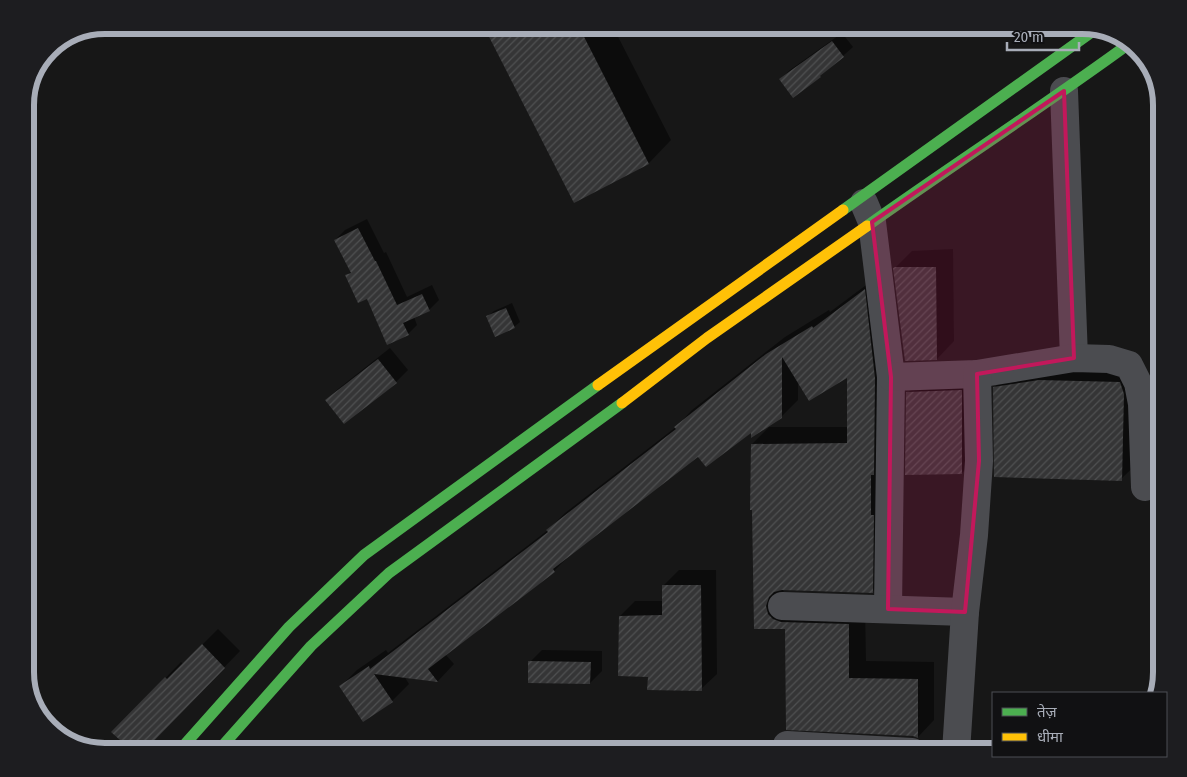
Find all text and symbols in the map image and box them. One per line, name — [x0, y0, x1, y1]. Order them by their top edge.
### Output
scale bar — [1007, 20, 1080, 52]
text: 20 m — [1014, 28, 1044, 46]
legend — [992, 692, 1167, 757]
text: तेज़ — [1037, 703, 1058, 721]
text: धीमा — [1037, 728, 1064, 746]

